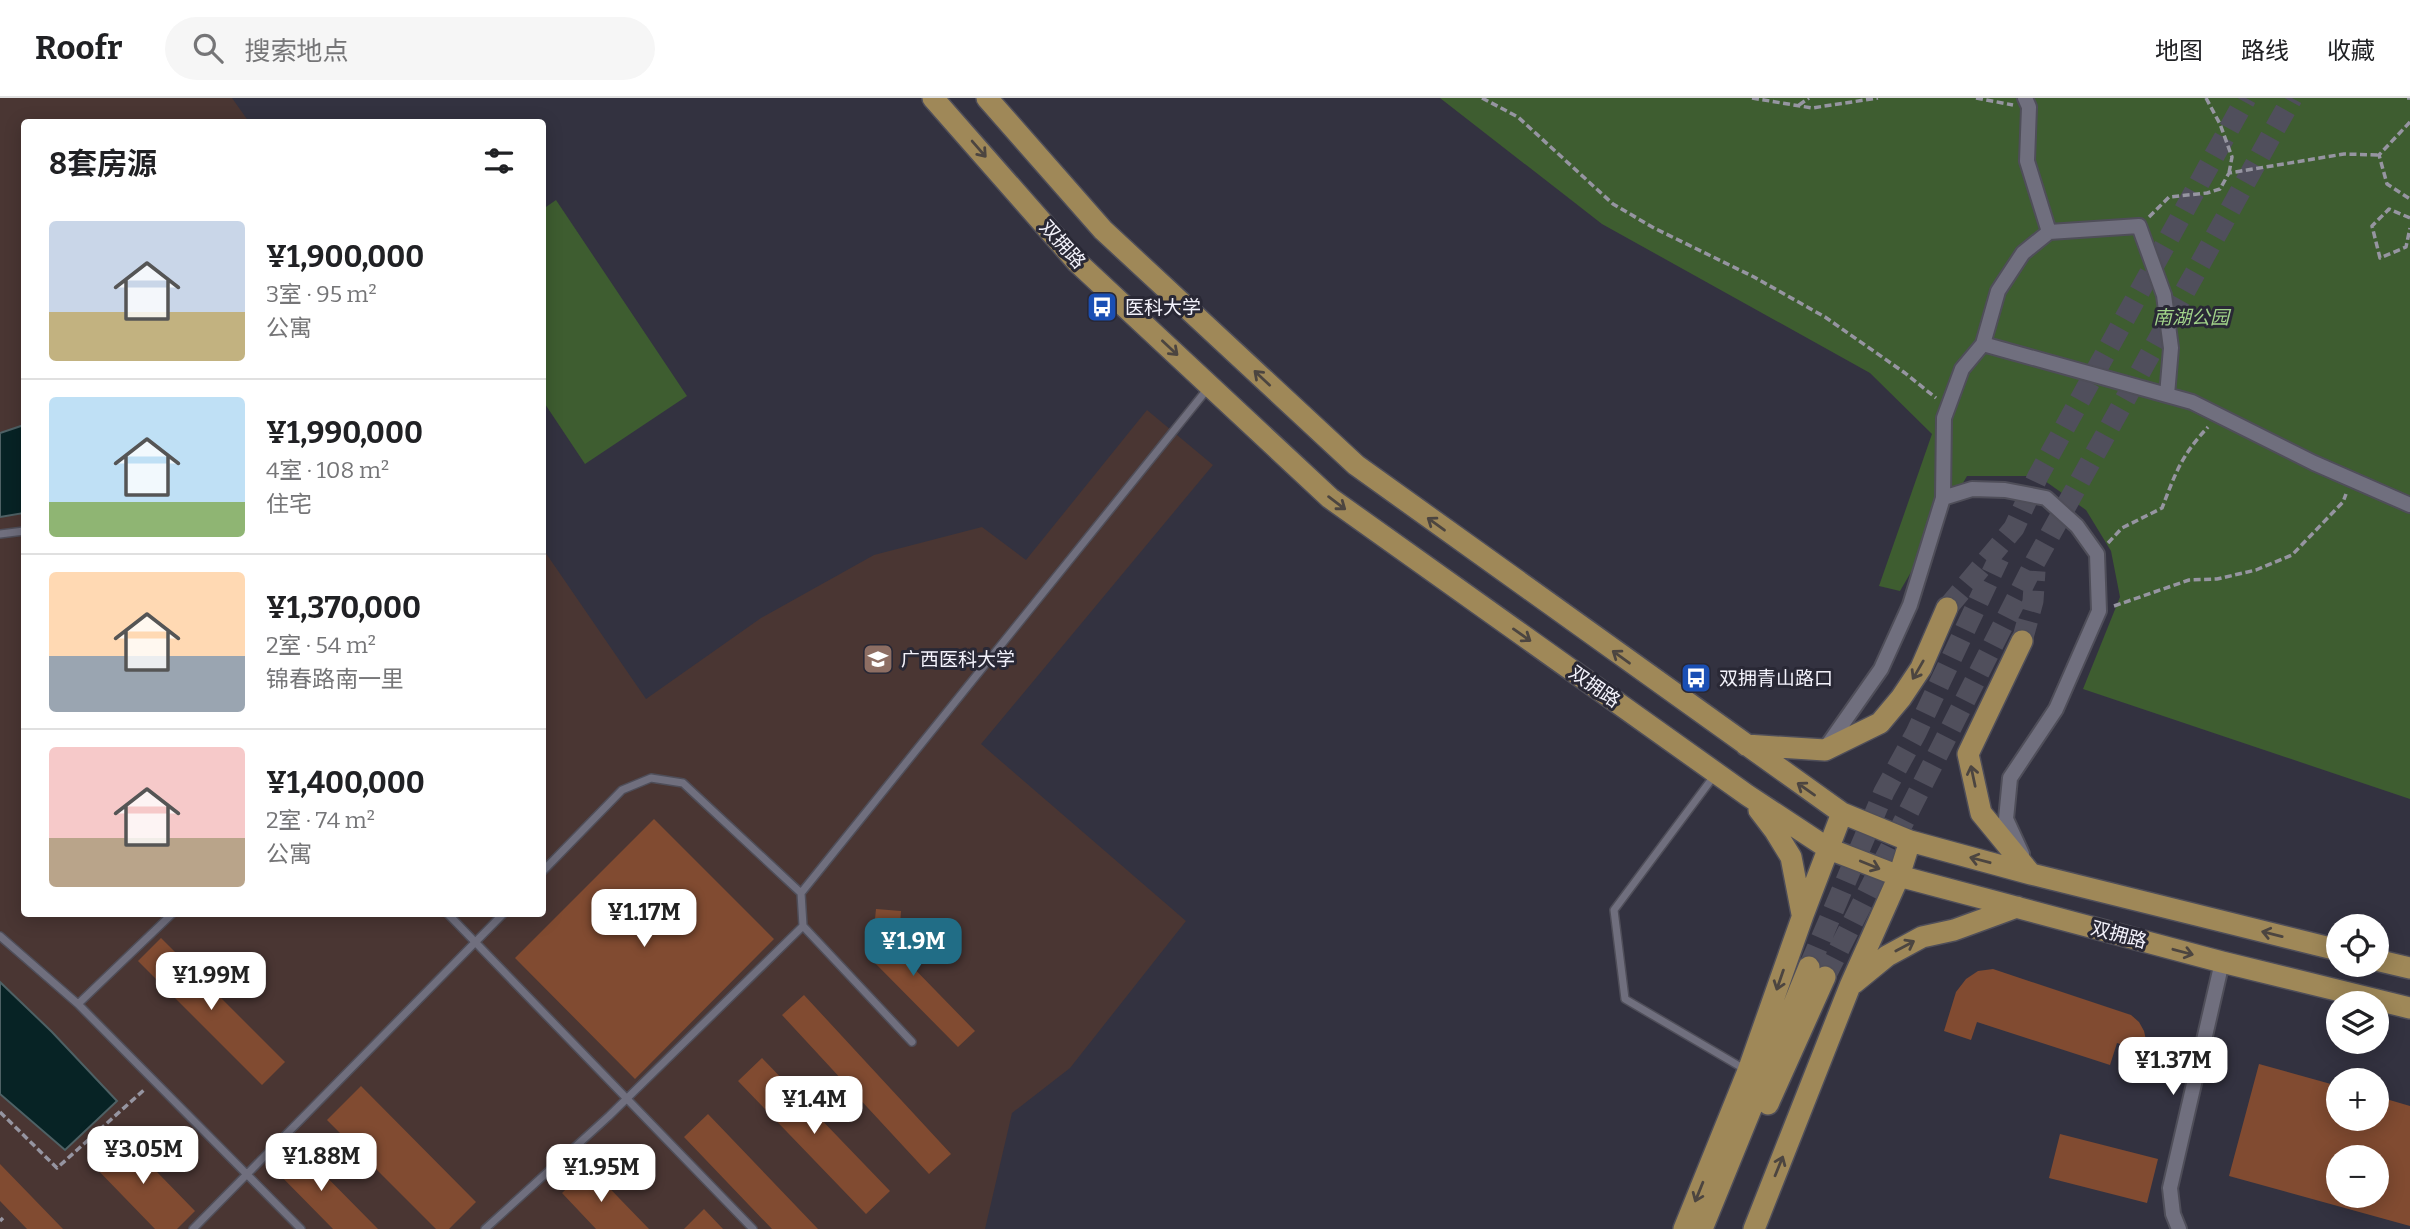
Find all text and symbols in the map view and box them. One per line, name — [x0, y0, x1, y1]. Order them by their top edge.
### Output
search box — [165, 17, 655, 80]
text: Roofr — [35, 28, 123, 68]
icon: search — [189, 29, 227, 67]
text: 搜索地点 — [245, 36, 349, 67]
text: 地图 — [2155, 37, 2203, 65]
text: 路线 — [2241, 37, 2289, 65]
text: 收藏 — [2327, 37, 2375, 65]
one-way arrow — [970, 140, 987, 157]
icon: filters — [480, 142, 518, 180]
text: 8套房源 — [49, 146, 157, 182]
street label: 双拥路 — [1035, 215, 1090, 273]
text: ¥1,900,000 — [266, 239, 424, 275]
icon: home — [105, 249, 189, 333]
text: 3室 · 95 m² — [266, 280, 377, 308]
bus stop icon: 医科大学 — [1085, 290, 1119, 324]
place label: 医科大学 — [1125, 296, 1201, 319]
park label: 南湖公园 — [2153, 306, 2232, 329]
text: 公寓 — [266, 314, 312, 342]
one-way arrow — [1161, 340, 1178, 357]
one-way arrow — [1254, 370, 1271, 387]
text: ¥1,990,000 — [266, 415, 423, 451]
icon: home — [105, 425, 189, 509]
text: 4室 · 108 m² — [266, 456, 389, 484]
text: 住宅 — [266, 490, 312, 518]
one-way arrow — [1327, 495, 1346, 510]
one-way arrow — [1427, 517, 1446, 532]
text: ¥1,370,000 — [266, 590, 421, 626]
icon: home — [105, 600, 189, 684]
one-way arrow — [1512, 628, 1531, 642]
text: 2室 · 54 m² — [266, 631, 376, 659]
school or university icon: 广西医科大学 — [861, 642, 895, 676]
place label: 广西医科大学 — [901, 648, 1015, 671]
one-way arrow — [1612, 650, 1631, 664]
one-way arrow — [1911, 659, 1924, 680]
street label: 双拥路 — [1565, 661, 1625, 712]
bus stop icon: 双拥青山路口 — [1679, 661, 1713, 695]
text: 锦春路南一里 — [266, 665, 404, 693]
place label: 双拥青山路口 — [1719, 667, 1833, 690]
text: ¥1,400,000 — [266, 765, 425, 801]
one-way arrow — [1966, 765, 1979, 788]
icon: home — [105, 775, 189, 859]
one-way arrow — [1797, 782, 1816, 796]
text: 2室 · 74 m² — [266, 806, 375, 834]
text: 公寓 — [266, 840, 312, 868]
one-way arrow — [1969, 853, 1992, 866]
one-way arrow — [1859, 859, 1880, 872]
pin: ¥1.17M — [587, 890, 701, 949]
text: ¥1.17M — [607, 898, 681, 926]
map controls — [2326, 914, 2389, 1208]
button: locate — [2326, 914, 2389, 977]
street label: 双拥路 — [2088, 916, 2149, 953]
pin: ¥1.9M — [864, 918, 962, 978]
text: ¥1.9M — [881, 927, 945, 955]
one-way arrow — [2261, 927, 2284, 940]
one-way arrow — [1894, 939, 1915, 953]
one-way arrow — [2172, 946, 2194, 959]
pin: ¥1.99M — [154, 953, 268, 1012]
text: ¥1.99M — [172, 961, 250, 989]
one-way arrow — [1773, 968, 1785, 990]
button: layers — [2326, 991, 2389, 1054]
pin: ¥1.37M — [2116, 1038, 2230, 1097]
text: ¥1.37M — [2134, 1046, 2212, 1074]
button: + — [2326, 1068, 2389, 1131]
pin: ¥1.4M — [765, 1076, 863, 1136]
text: ¥1.4M — [781, 1085, 847, 1113]
pin: ¥3.05M — [86, 1126, 200, 1186]
pin: ¥1.88M — [264, 1134, 378, 1193]
text: ¥3.05M — [103, 1135, 183, 1163]
text: ¥1.88M — [282, 1142, 360, 1170]
pin: ¥1.95M — [544, 1144, 658, 1204]
button: − — [2326, 1145, 2389, 1208]
text: ¥1.95M — [562, 1153, 640, 1181]
one-way arrow — [1773, 1155, 1786, 1177]
one-way arrow — [1692, 1181, 1705, 1203]

